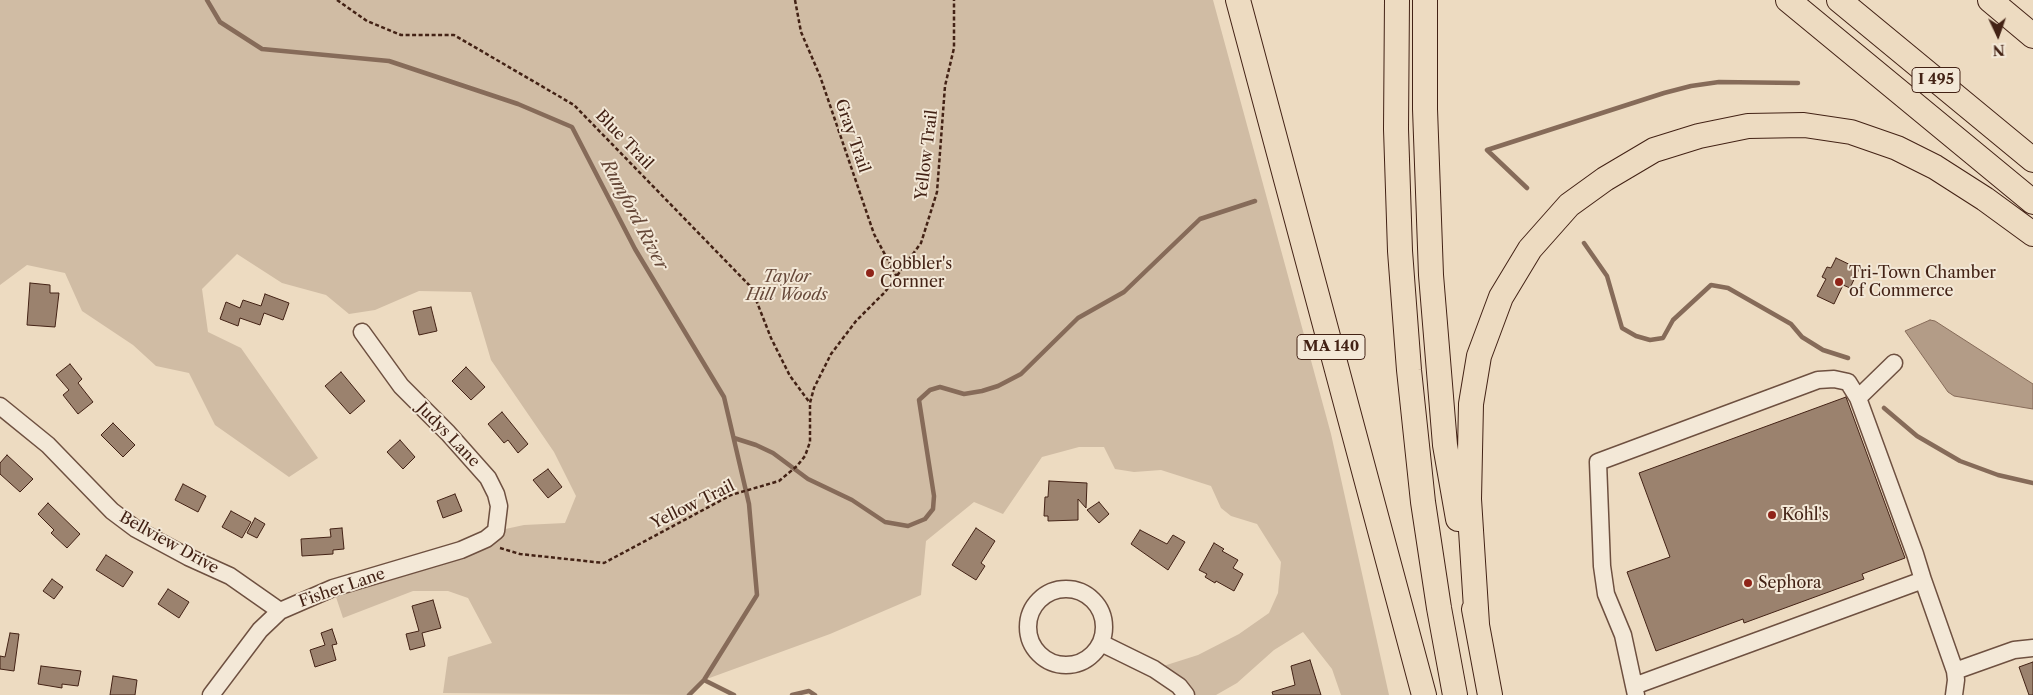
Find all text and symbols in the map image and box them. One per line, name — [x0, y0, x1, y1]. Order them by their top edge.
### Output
north arrow — [1973, 10, 2023, 60]
text: N — [1992, 41, 2005, 59]
road number: I 495 — [1912, 68, 1960, 92]
street label: Gray Trail — [830, 97, 874, 175]
street label: Blue Trail — [591, 106, 657, 174]
street label: Yellow Trail — [912, 109, 942, 201]
water label: Rumford River — [596, 156, 672, 274]
place label: Cobbler's Cornner — [880, 254, 952, 292]
place label: Tri-Town Chamber of Commerce — [1849, 263, 1996, 301]
park label: Taylor Hill Woods — [746, 267, 828, 305]
marker: Cobbler's Cornner — [864, 267, 876, 279]
marker: Tri-Town Chamber of Commerce — [1833, 276, 1845, 288]
road number: MA 140 — [1297, 334, 1365, 360]
street label: Judys Lane — [412, 399, 484, 471]
street label: Yellow Trail — [648, 477, 738, 533]
place label: Kohl's — [1782, 505, 1829, 525]
street label: Bellview Drive — [116, 508, 222, 578]
marker: Kohl's — [1766, 509, 1778, 521]
street label: Fisher Lane — [296, 564, 388, 612]
place label: Sephora — [1758, 573, 1821, 593]
marker: Sephora — [1742, 577, 1754, 589]

